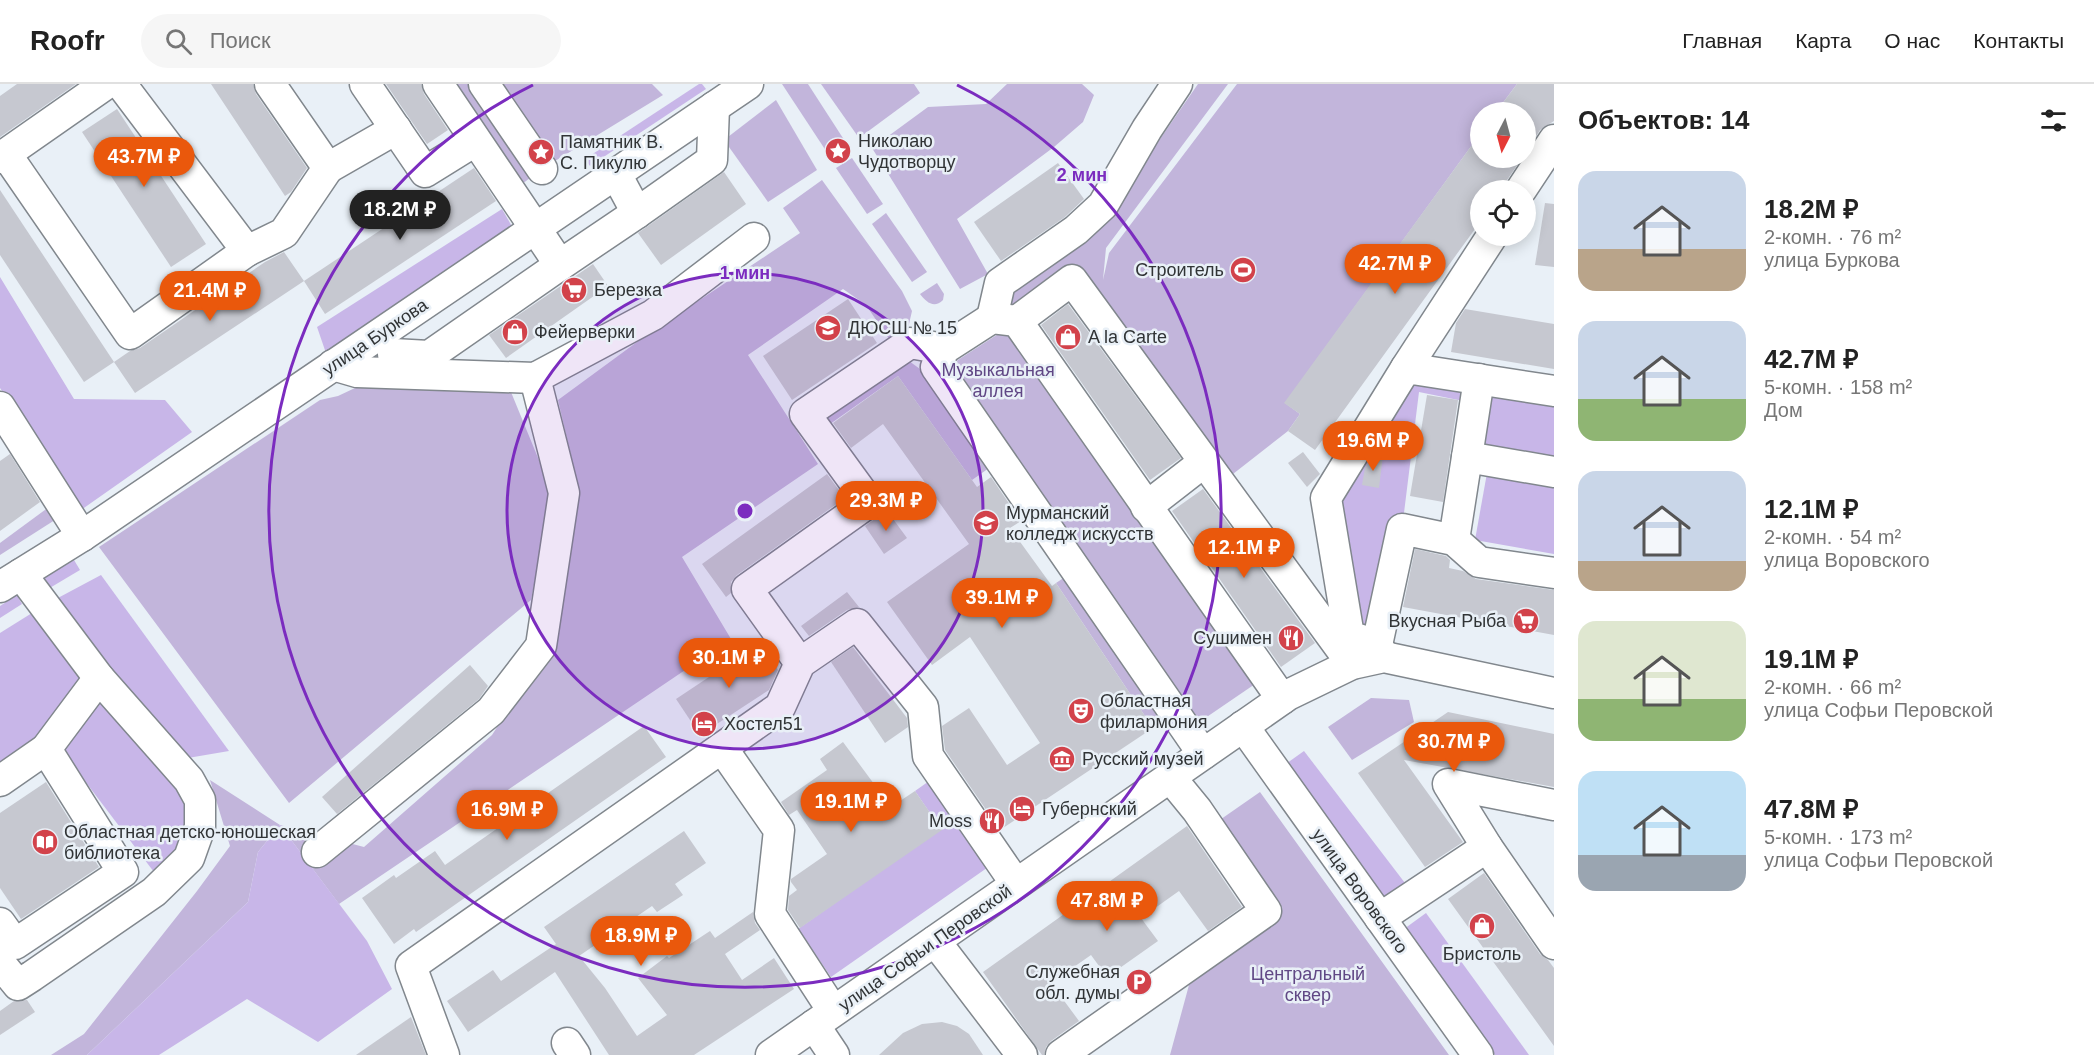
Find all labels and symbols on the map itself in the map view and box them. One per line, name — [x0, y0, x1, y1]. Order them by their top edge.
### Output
north arrow — [1470, 102, 1536, 168]
place label: Николаю Чудотворцу — [858, 131, 955, 172]
place label: Памятник В. С. Пикулю — [560, 132, 663, 173]
place icon: Николаю Чудотворцу — [823, 136, 853, 166]
pin: 43.7M ₽ — [89, 137, 199, 188]
place icon: Памятник В. С. Пикулю — [526, 137, 556, 167]
text: 2 мин — [1057, 165, 1107, 185]
pin: 18.2M ₽ — [345, 190, 455, 241]
pin: 42.7M ₽ — [1340, 244, 1450, 295]
sports icon: Строитель — [1228, 255, 1258, 285]
place label: Строитель — [1135, 260, 1224, 280]
text: 1 мин — [720, 263, 770, 283]
pin: 21.4M ₽ — [155, 271, 265, 322]
supermarket icon: Березка — [559, 275, 589, 305]
place label: Березка — [594, 280, 663, 300]
street label: улица Буркова — [319, 294, 432, 379]
school or university icon: ДЮСШ № 15 — [813, 313, 843, 343]
shop icon: Фейерверки — [500, 317, 530, 347]
place label: ДЮСШ № 15 — [848, 318, 957, 338]
place label: Фейерверки — [534, 322, 635, 342]
shop icon: A la Carte — [1053, 322, 1083, 352]
place label: A la Carte — [1088, 327, 1167, 347]
park label: Музыкальная аллея — [941, 360, 1055, 401]
pin: 19.6M ₽ — [1318, 421, 1428, 472]
pin: 29.3M ₽ — [831, 481, 941, 532]
centre of rings — [735, 501, 755, 521]
place label: Мурманский колледж искусств — [1006, 503, 1154, 544]
school or university icon: Мурманский колледж искусств — [971, 508, 1001, 538]
pin: 12.1M ₽ — [1189, 528, 1299, 579]
pin: 39.1M ₽ — [947, 578, 1057, 629]
supermarket icon: Вкусная Рыба — [1511, 606, 1541, 636]
place label: Вкусная Рыба — [1389, 611, 1507, 631]
restaurant icon: Сушимен — [1276, 623, 1306, 653]
place label: Сушимен — [1193, 628, 1272, 648]
pin: 30.1M ₽ — [674, 638, 784, 689]
place label: Областная филармония — [1100, 691, 1208, 732]
theatre icon: Областная филармония — [1066, 696, 1096, 726]
hotel icon: Хостел51 — [689, 709, 719, 739]
place label: Хостел51 — [724, 714, 803, 734]
pin: 30.7M ₽ — [1399, 722, 1509, 773]
museum icon: Русский музей — [1047, 744, 1077, 774]
place label: Русский музей — [1082, 749, 1203, 769]
pin: 19.1M ₽ — [796, 782, 906, 833]
pin: 16.9M ₽ — [452, 790, 562, 841]
hotel icon: Губернский — [1007, 794, 1037, 824]
place label: Губернский — [1042, 799, 1137, 819]
restaurant icon: Moss — [977, 806, 1007, 836]
place label: Moss — [929, 811, 972, 831]
place label: Областная детско-юношеская библиотека — [64, 822, 316, 863]
street label: улица Воровского — [1308, 825, 1412, 957]
library icon: Областная детско-юношеская библиотека — [30, 827, 60, 857]
street label: улица Софьи Перовской — [835, 881, 1015, 1015]
pin: 47.8M ₽ — [1052, 881, 1162, 932]
shop icon: Бристоль — [1467, 911, 1497, 941]
pin: 18.9M ₽ — [586, 916, 696, 967]
place label: Бристоль — [1443, 944, 1521, 964]
place label: Служебная обл. думы — [1025, 962, 1120, 1003]
park label: Центральный сквер — [1251, 964, 1365, 1005]
parking icon: Служебная обл. думы — [1124, 967, 1154, 997]

